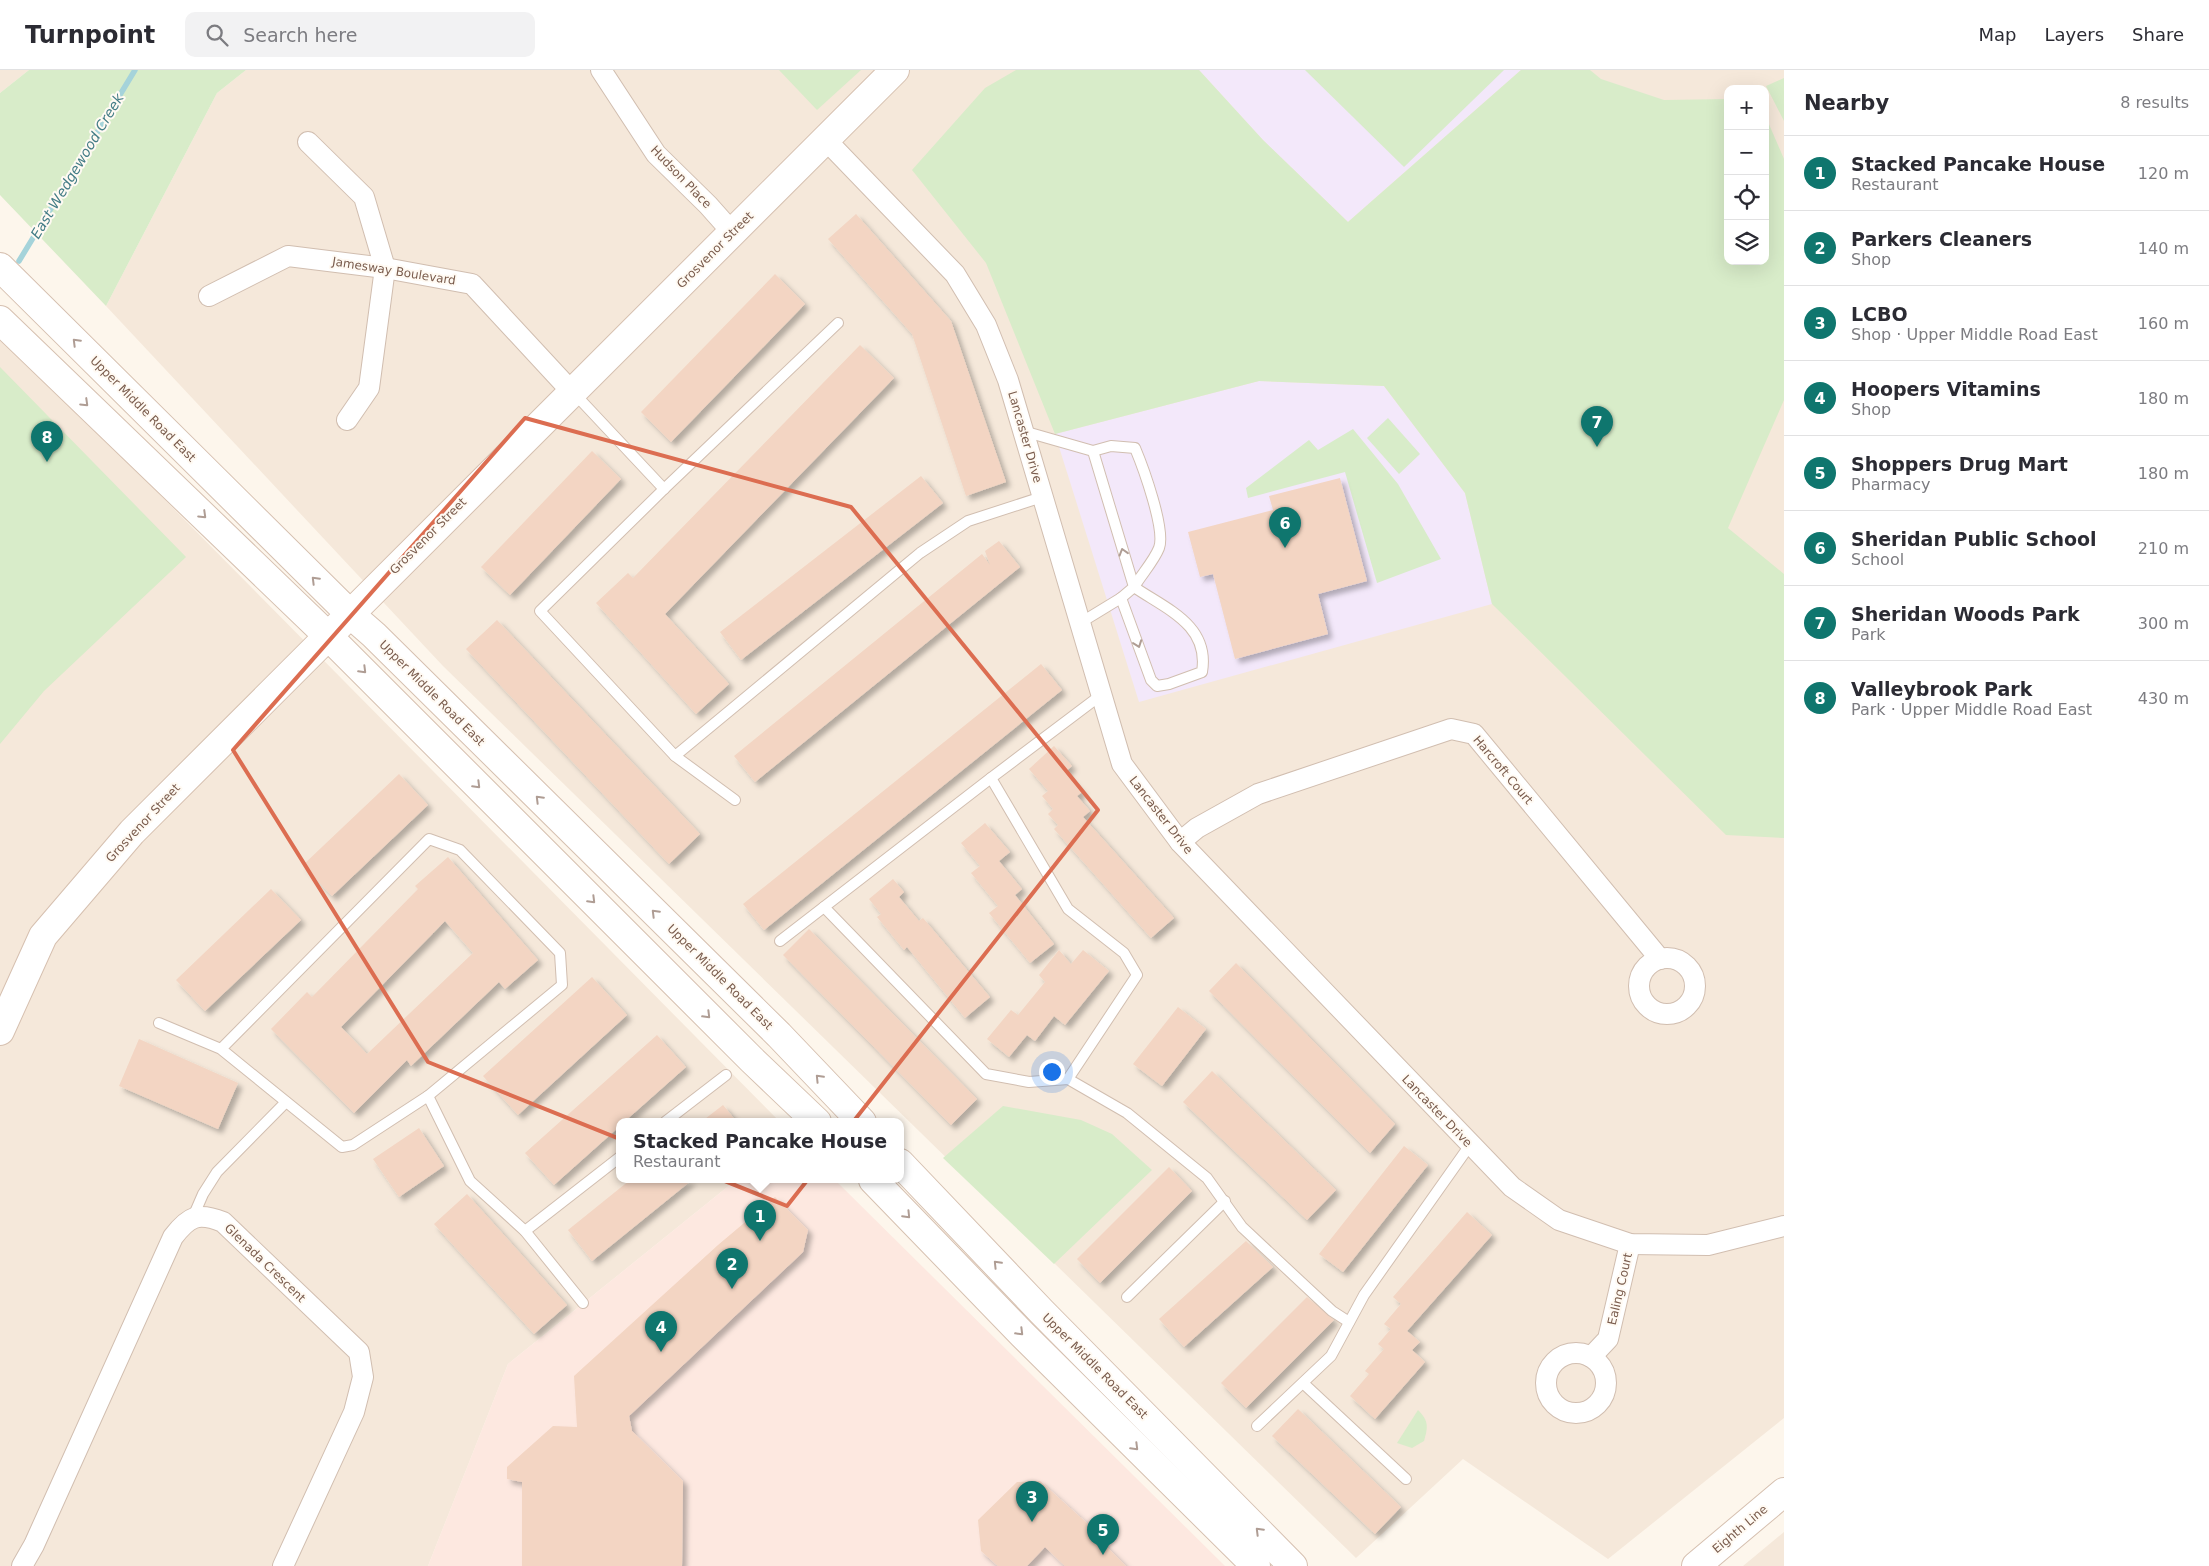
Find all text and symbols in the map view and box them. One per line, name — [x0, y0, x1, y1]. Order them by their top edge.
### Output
search box — [185, 12, 535, 57]
text: Turnpoint — [25, 21, 155, 49]
icon: search — [203, 21, 231, 49]
text: Search here — [243, 24, 357, 46]
text: Map — [1978, 24, 2016, 45]
text: Layers — [2044, 24, 2104, 45]
text: Share — [2132, 24, 2184, 45]
map controls — [1724, 85, 1769, 265]
button: + — [1724, 85, 1769, 130]
water label: East Wedgewood Creek — [27, 90, 127, 241]
text: Nearby — [1804, 91, 1889, 115]
text: 8 results — [2120, 93, 2189, 112]
button: − — [1724, 130, 1769, 175]
street label: Hudson Place — [648, 143, 714, 211]
text: Stacked Pancake House — [1851, 153, 2105, 175]
text: 1 — [1814, 164, 1826, 183]
text: 120 m — [2138, 164, 2189, 183]
button: locate — [1724, 175, 1769, 220]
text: Restaurant — [1851, 175, 1939, 194]
street label: Grosvenor Street — [674, 209, 756, 291]
button: layers — [1724, 220, 1769, 265]
text: Parkers Cleaners — [1851, 228, 2032, 250]
text: 2 — [1814, 239, 1826, 258]
text: 140 m — [2138, 239, 2189, 258]
text: Shop — [1851, 250, 1891, 269]
street label: Jamesway Boulevard — [330, 254, 457, 288]
text: LCBO — [1851, 303, 1908, 325]
text: 3 — [1814, 314, 1826, 333]
text: 160 m — [2138, 314, 2189, 333]
text: Shop · Upper Middle Road East — [1851, 325, 2098, 344]
one-way arrow — [73, 339, 82, 348]
street label: Upper Middle Road East — [87, 353, 199, 465]
text: Hoopers Vitamins — [1851, 378, 2041, 400]
text: 4 — [1814, 389, 1826, 408]
text: 180 m — [2138, 389, 2189, 408]
street label: Lancaster Drive — [1005, 390, 1045, 484]
one-way arrow — [80, 397, 89, 406]
text: Shop — [1851, 400, 1891, 419]
pin: 7 — [1581, 406, 1613, 447]
pin: 8 — [31, 421, 63, 462]
text: Shoppers Drug Mart — [1851, 453, 2068, 475]
text: 5 — [1814, 464, 1826, 483]
text: 180 m — [2138, 464, 2189, 483]
text: Pharmacy — [1851, 475, 1931, 494]
street label: Grosvenor Street — [387, 495, 469, 577]
pin: 6 — [1269, 507, 1301, 548]
one-way arrow — [197, 509, 206, 518]
text: Sheridan Public School — [1851, 528, 2097, 550]
text: 6 — [1814, 539, 1826, 558]
text: 210 m — [2138, 539, 2189, 558]
one-way arrow — [1119, 548, 1129, 557]
text: School — [1851, 550, 1904, 569]
one-way arrow — [312, 577, 321, 586]
text: Sheridan Woods Park — [1851, 603, 2080, 625]
text: 7 — [1814, 614, 1826, 633]
text: 300 m — [2138, 614, 2189, 633]
text: Park — [1851, 625, 1886, 644]
street label: Upper Middle Road East — [376, 637, 488, 749]
one-way arrow — [1132, 639, 1142, 647]
one-way arrow — [357, 664, 366, 673]
text: Valleybrook Park — [1851, 678, 2032, 700]
text: 8 — [1814, 689, 1826, 708]
text: 430 m — [2138, 689, 2189, 708]
text: Park · Upper Middle Road East — [1851, 700, 2092, 719]
street label: Harcroft Court — [1470, 733, 1536, 807]
street label: Lancaster Drive — [1126, 773, 1196, 857]
one-way arrow — [471, 779, 480, 788]
street label: Grosvenor Street — [103, 781, 183, 865]
one-way arrow — [536, 796, 545, 805]
one-way arrow — [586, 894, 595, 903]
one-way arrow — [652, 910, 661, 919]
street label: Upper Middle Road East — [664, 921, 776, 1033]
one-way arrow — [701, 1010, 710, 1019]
your location — [1039, 1059, 1065, 1085]
street label: Lancaster Drive — [1399, 1072, 1475, 1150]
one-way arrow — [816, 1074, 825, 1083]
popup — [616, 1118, 904, 1183]
text: Stacked Pancake House — [633, 1130, 887, 1152]
text: Restaurant — [633, 1152, 720, 1171]
pin: 1 — [744, 1200, 776, 1241]
one-way arrow — [901, 1209, 910, 1218]
street label: Glenada Crescent — [222, 1221, 308, 1305]
pin: 2 — [716, 1248, 748, 1289]
street label: Ealing Court — [1605, 1251, 1635, 1326]
one-way arrow — [994, 1261, 1003, 1270]
street label: Upper Middle Road East — [1039, 1310, 1151, 1422]
pin: 4 — [645, 1311, 677, 1352]
one-way arrow — [1014, 1326, 1023, 1335]
one-way arrow — [1129, 1441, 1138, 1450]
pin: 3 — [1016, 1481, 1048, 1522]
street label: Eighth Line — [1710, 1502, 1770, 1556]
pin: 5 — [1087, 1514, 1119, 1555]
one-way arrow — [1256, 1528, 1265, 1537]

